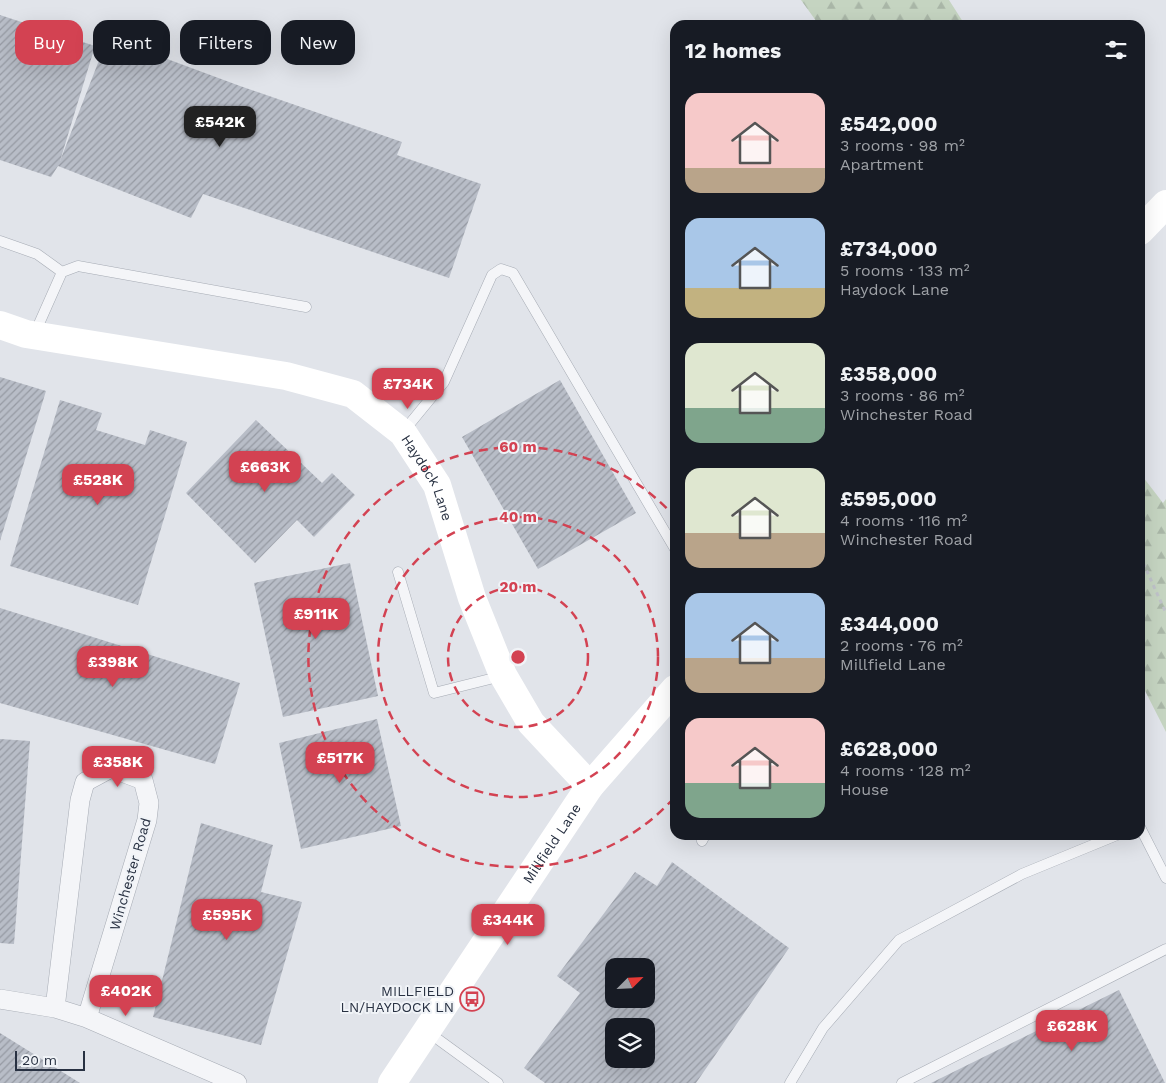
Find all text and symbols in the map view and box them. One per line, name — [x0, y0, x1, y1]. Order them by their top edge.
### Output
chip: Buy — [15, 20, 83, 65]
chip: Rent — [93, 20, 170, 65]
chip: Filters — [180, 20, 271, 65]
chip: New — [281, 20, 355, 65]
icon: filters — [1102, 36, 1130, 64]
text: 12 homes — [685, 38, 781, 63]
pin: £542K — [185, 106, 255, 148]
text: £542,000 — [840, 111, 938, 136]
text: £542K — [195, 112, 245, 131]
icon: home — [725, 113, 785, 173]
text: 3 rooms · 98 m² — [840, 136, 965, 155]
text: Apartment — [840, 155, 923, 174]
text: £734,000 — [840, 236, 938, 261]
icon: home — [725, 238, 785, 298]
text: 5 rooms · 133 m² — [840, 261, 970, 280]
text: Haydock Lane — [840, 280, 949, 299]
text: £358,000 — [840, 361, 937, 386]
icon: home — [725, 363, 785, 423]
pin: £734K — [373, 368, 443, 410]
text: £734K — [383, 374, 433, 393]
text: 3 rooms · 86 m² — [840, 386, 965, 405]
text: Winchester Road — [840, 405, 973, 424]
street label: Haydock Lane — [398, 432, 456, 523]
text: 60 m — [499, 438, 537, 456]
pin: £663K — [230, 450, 300, 493]
text: £663K — [240, 457, 290, 476]
pin: £528K — [63, 464, 133, 506]
text: £528K — [73, 470, 123, 489]
text: £595,000 — [840, 486, 937, 511]
icon: home — [725, 488, 785, 548]
text: 40 m — [499, 508, 537, 526]
text: 4 rooms · 116 m² — [840, 511, 967, 530]
text: Winchester Road — [840, 530, 973, 549]
text: 20 m — [499, 578, 537, 596]
pin: £911K — [281, 598, 351, 640]
text: £911K — [294, 604, 338, 623]
text: £344,000 — [840, 611, 939, 636]
icon: home — [725, 613, 785, 673]
text: 2 rooms · 76 m² — [840, 636, 963, 655]
pin: £398K — [78, 646, 148, 688]
centre of rings — [509, 648, 527, 666]
text: £398K — [88, 652, 138, 671]
text: Millfield Lane — [840, 655, 946, 674]
text: £628,000 — [840, 736, 938, 761]
icon: home — [725, 738, 785, 798]
pin: £517K — [305, 742, 375, 784]
pin: £358K — [83, 746, 153, 788]
text: £517K — [317, 748, 363, 767]
text: £358K — [93, 752, 143, 771]
text: 4 rooms · 128 m² — [840, 761, 971, 780]
text: House — [840, 780, 889, 799]
street label: Millfield Lane — [519, 800, 584, 886]
street label: Winchester Road — [106, 816, 154, 932]
pin: £595K — [192, 898, 262, 941]
pin: £344K — [473, 904, 543, 946]
text: £595K — [202, 905, 252, 924]
text: £344K — [482, 910, 534, 929]
north arrow — [605, 958, 655, 1008]
map controls — [605, 958, 655, 1068]
pin: £402K — [91, 974, 161, 1017]
text: £402K — [100, 981, 152, 1000]
place label: MILLFIELD LN/HAYDOCK LN — [341, 983, 454, 1015]
bus stop icon: MILLFIELD LN/HAYDOCK LN — [459, 986, 485, 1012]
pin: £628K — [1037, 1010, 1107, 1052]
text: £628K — [1047, 1016, 1097, 1035]
button: layers — [605, 1018, 655, 1068]
scale bar — [15, 1048, 85, 1071]
text: 20 m — [22, 1052, 57, 1068]

